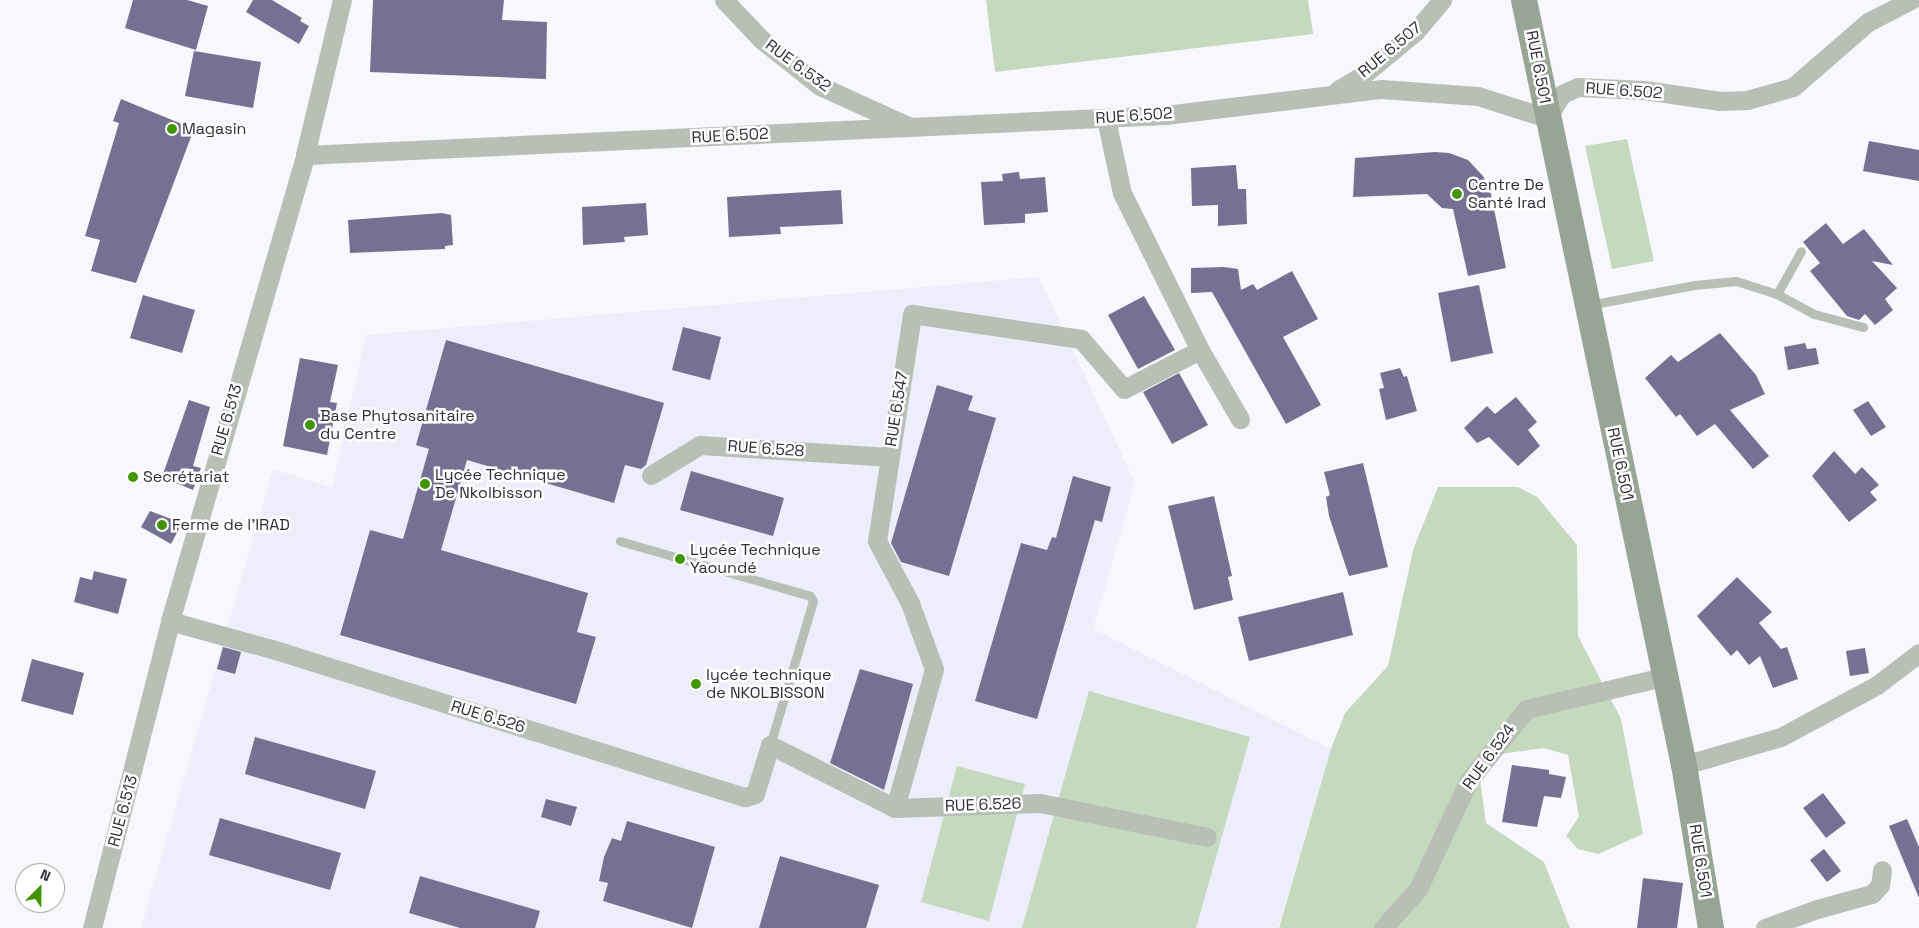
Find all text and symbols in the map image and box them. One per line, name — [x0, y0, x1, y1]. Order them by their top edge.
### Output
street label: RUE 6.507 — [1355, 18, 1425, 82]
street label: RUE 6.501 — [1521, 29, 1555, 105]
street label: RUE 6.532 — [761, 36, 835, 96]
street label: RUE 6.502 — [1585, 79, 1663, 103]
street label: RUE 6.502 — [1095, 104, 1173, 128]
place label: Magasin — [182, 119, 246, 139]
marker: Magasin — [166, 123, 178, 135]
street label: RUE 6.502 — [691, 124, 769, 148]
place label: Centre De Santé Irad — [1468, 175, 1546, 213]
marker: Centre De Santé Irad — [1450, 187, 1464, 201]
street label: RUE 6.547 — [882, 370, 912, 448]
street label: RUE 6.513 — [208, 382, 246, 458]
place label: Base Phytosanitaire du Centre — [320, 406, 475, 444]
marker: Base Phytosanitaire du Centre — [304, 419, 316, 431]
street label: RUE 6.501 — [1603, 426, 1637, 502]
street label: RUE 6.528 — [727, 437, 805, 461]
place label: Lycée Technique De Nkolbisson — [435, 465, 566, 503]
place label: Secrétariat — [143, 467, 229, 487]
marker: Secrétariat — [127, 471, 139, 483]
marker: Lycée Technique De Nkolbisson — [419, 478, 431, 490]
place label: Ferme de l'IRAD — [172, 515, 290, 535]
marker: Ferme de l'IRAD — [156, 519, 168, 531]
place label: Lycée Technique Yaoundé — [690, 540, 821, 578]
marker: Lycée Technique Yaoundé — [674, 553, 686, 565]
place label: lycée technique de NKOLBISSON — [706, 665, 832, 703]
marker: lycée technique de NKOLBISSON — [690, 678, 702, 690]
street label: RUE 6.526 — [449, 697, 527, 737]
street label: RUE 6.524 — [1459, 720, 1519, 794]
street label: RUE 6.513 — [104, 773, 142, 849]
street label: RUE 6.526 — [944, 794, 1022, 816]
street label: RUE 6.501 — [1685, 823, 1715, 899]
north arrow — [15, 863, 65, 913]
text: N — [38, 865, 53, 885]

